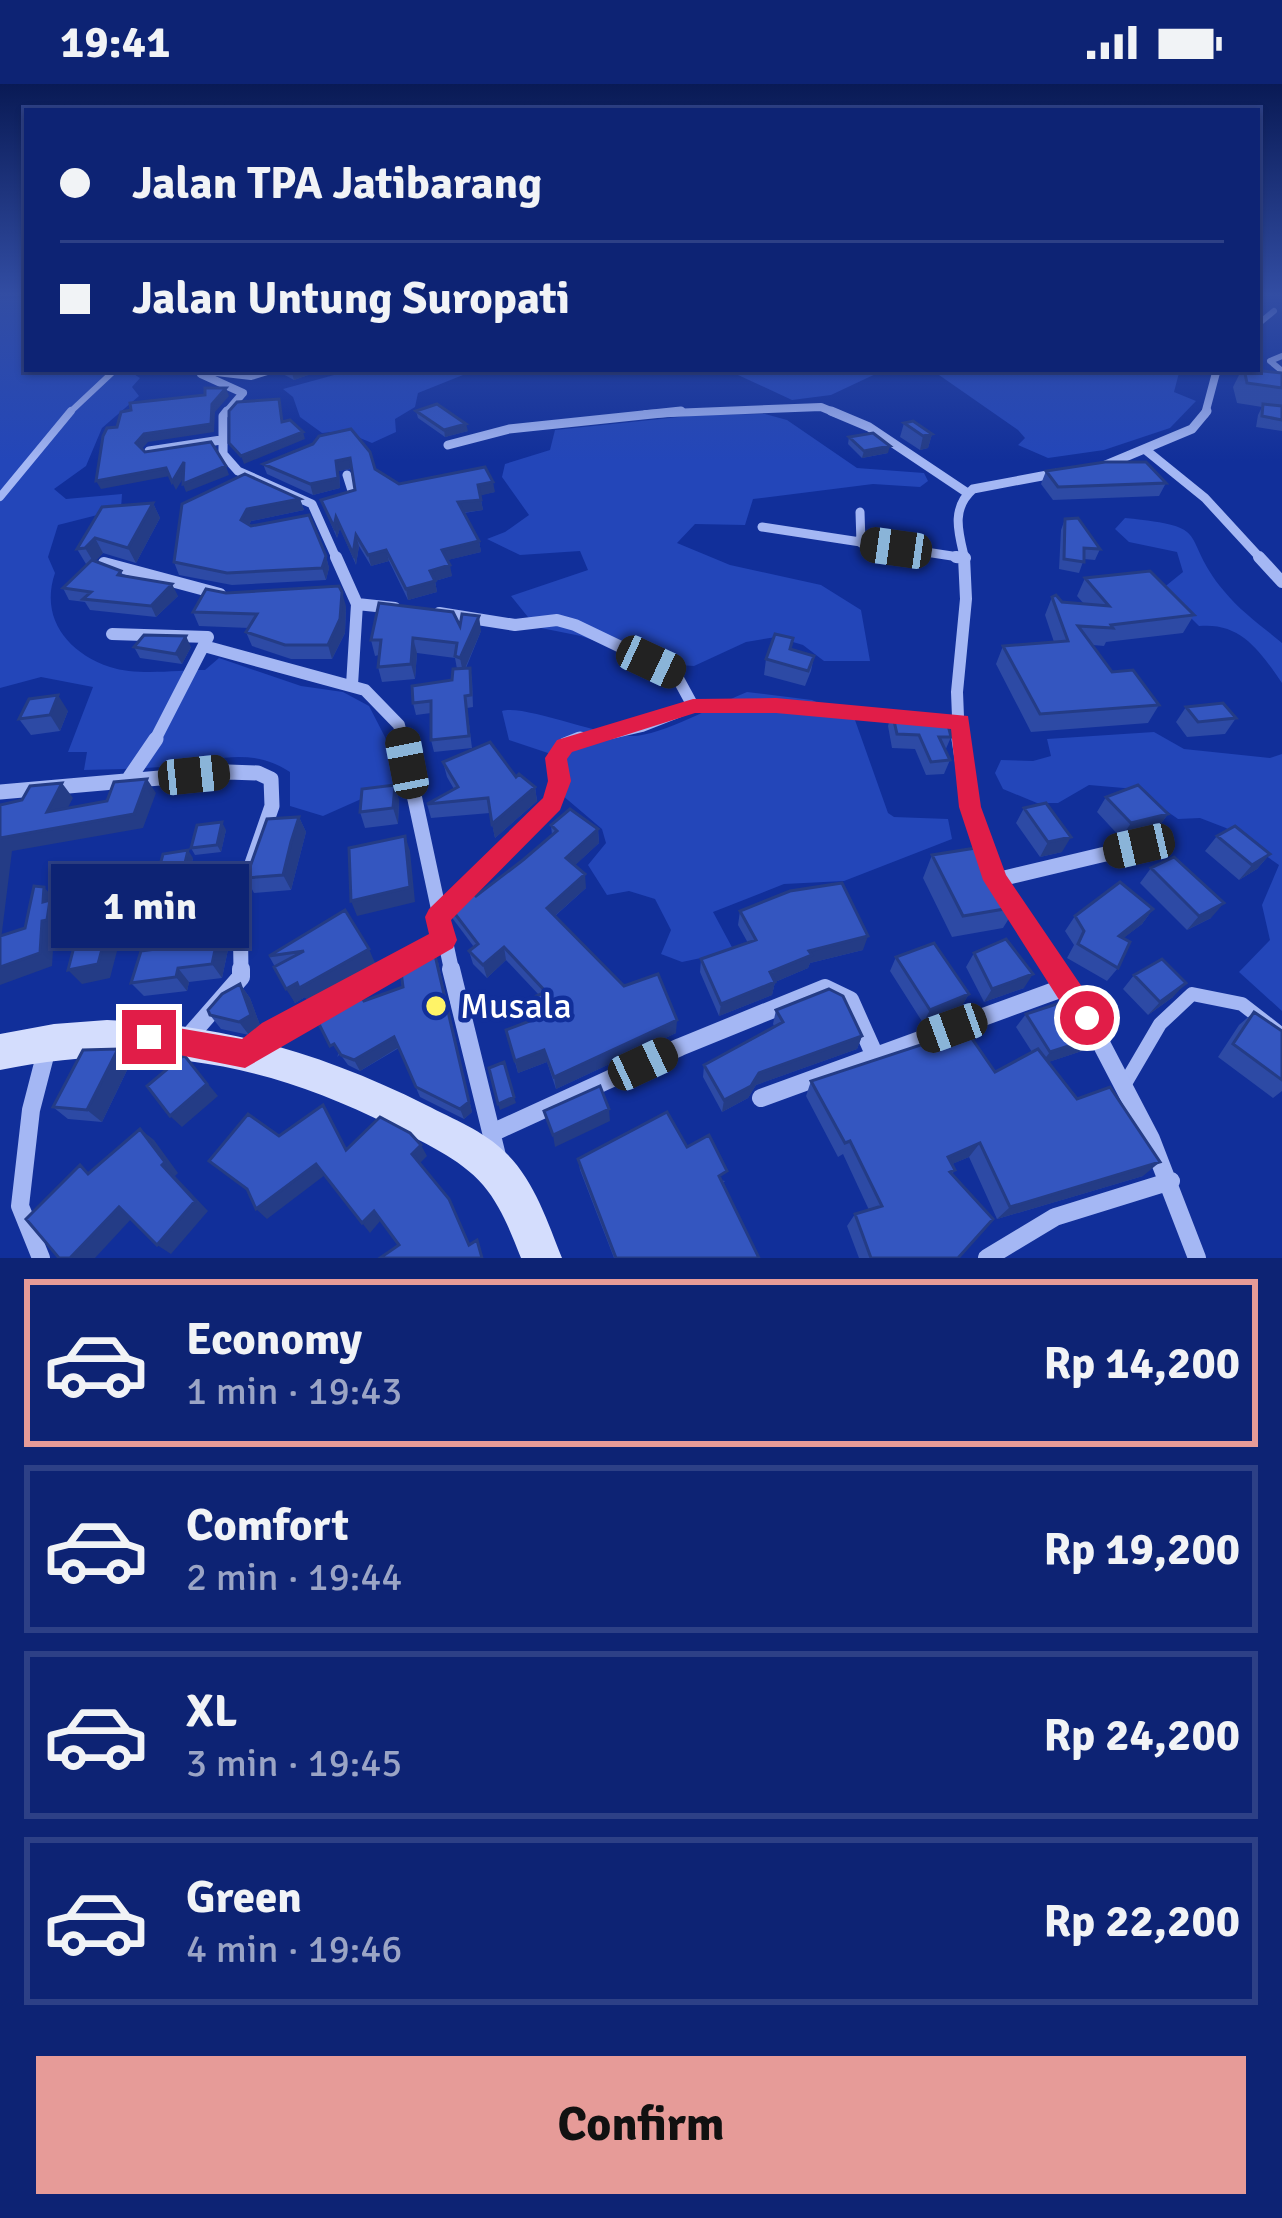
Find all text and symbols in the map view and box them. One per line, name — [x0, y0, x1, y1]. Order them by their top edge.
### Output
text: 19:41 — [60, 15, 170, 70]
text: Jalan TPA Jatibarang — [132, 156, 542, 211]
text: Jalan Untung Suropati — [132, 271, 570, 326]
car — [858, 525, 934, 571]
car — [611, 630, 691, 694]
car — [382, 724, 432, 802]
car — [156, 753, 232, 797]
car — [1100, 820, 1178, 872]
callout: 1 min — [50, 863, 248, 947]
text: 1 min — [103, 882, 197, 930]
place label: Musala — [460, 984, 572, 1029]
route start — [1060, 991, 1114, 1045]
marker: Musala — [423, 993, 449, 1019]
car — [912, 999, 992, 1057]
route end — [122, 1010, 176, 1064]
car — [603, 1032, 683, 1096]
icon: car — [42, 1309, 150, 1417]
text: Economy — [186, 1312, 362, 1367]
text: Rp 14,200 — [1043, 1336, 1240, 1391]
text: 1 min · 19:43 — [186, 1367, 402, 1415]
icon: car — [42, 1495, 150, 1603]
text: Comfort — [186, 1498, 349, 1553]
text: Rp 19,200 — [1043, 1522, 1240, 1577]
text: 2 min · 19:44 — [186, 1553, 402, 1601]
icon: car — [42, 1681, 150, 1789]
text: XL — [186, 1684, 237, 1739]
text: Rp 24,200 — [1043, 1708, 1240, 1763]
text: 3 min · 19:45 — [186, 1739, 402, 1787]
icon: car — [42, 1867, 150, 1975]
text: Green — [186, 1870, 302, 1925]
text: Rp 22,200 — [1043, 1894, 1240, 1949]
text: 4 min · 19:46 — [186, 1925, 402, 1973]
button: Confirm — [36, 2056, 1246, 2194]

